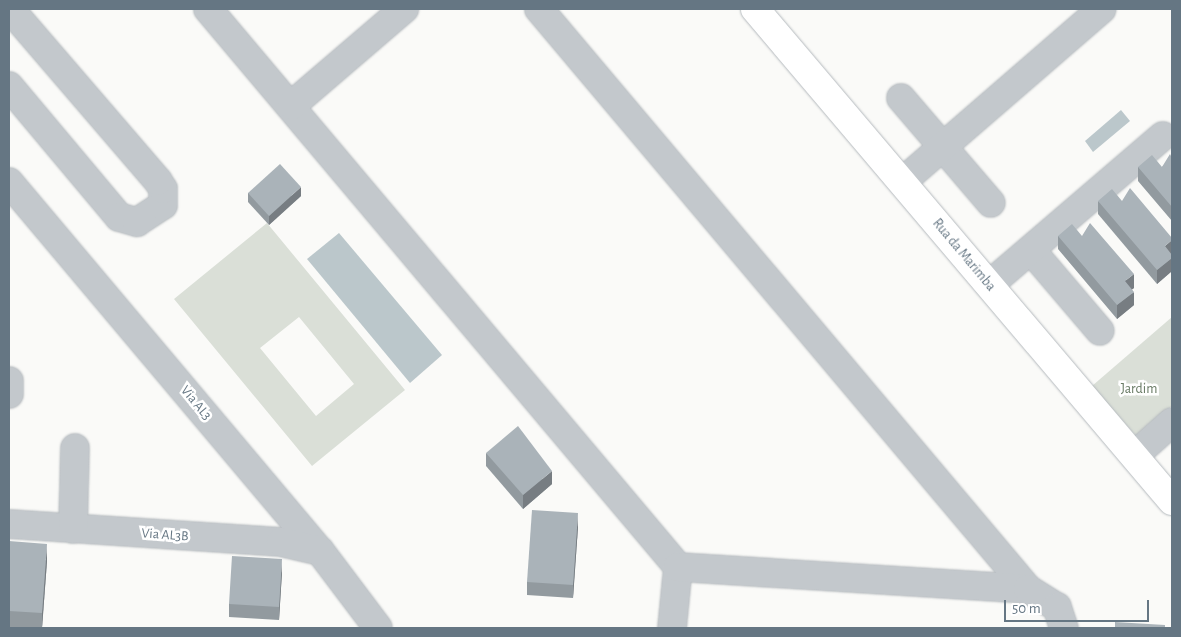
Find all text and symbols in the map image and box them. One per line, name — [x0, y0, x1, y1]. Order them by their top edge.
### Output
street label: Rua da Marimba — [929, 215, 999, 295]
park label: Jardim — [1121, 381, 1157, 397]
street label: Via AL3 — [177, 382, 215, 424]
street label: Via AL3B — [141, 525, 189, 545]
scale bar — [1006, 590, 1151, 622]
text: 50 m — [1012, 601, 1041, 616]

